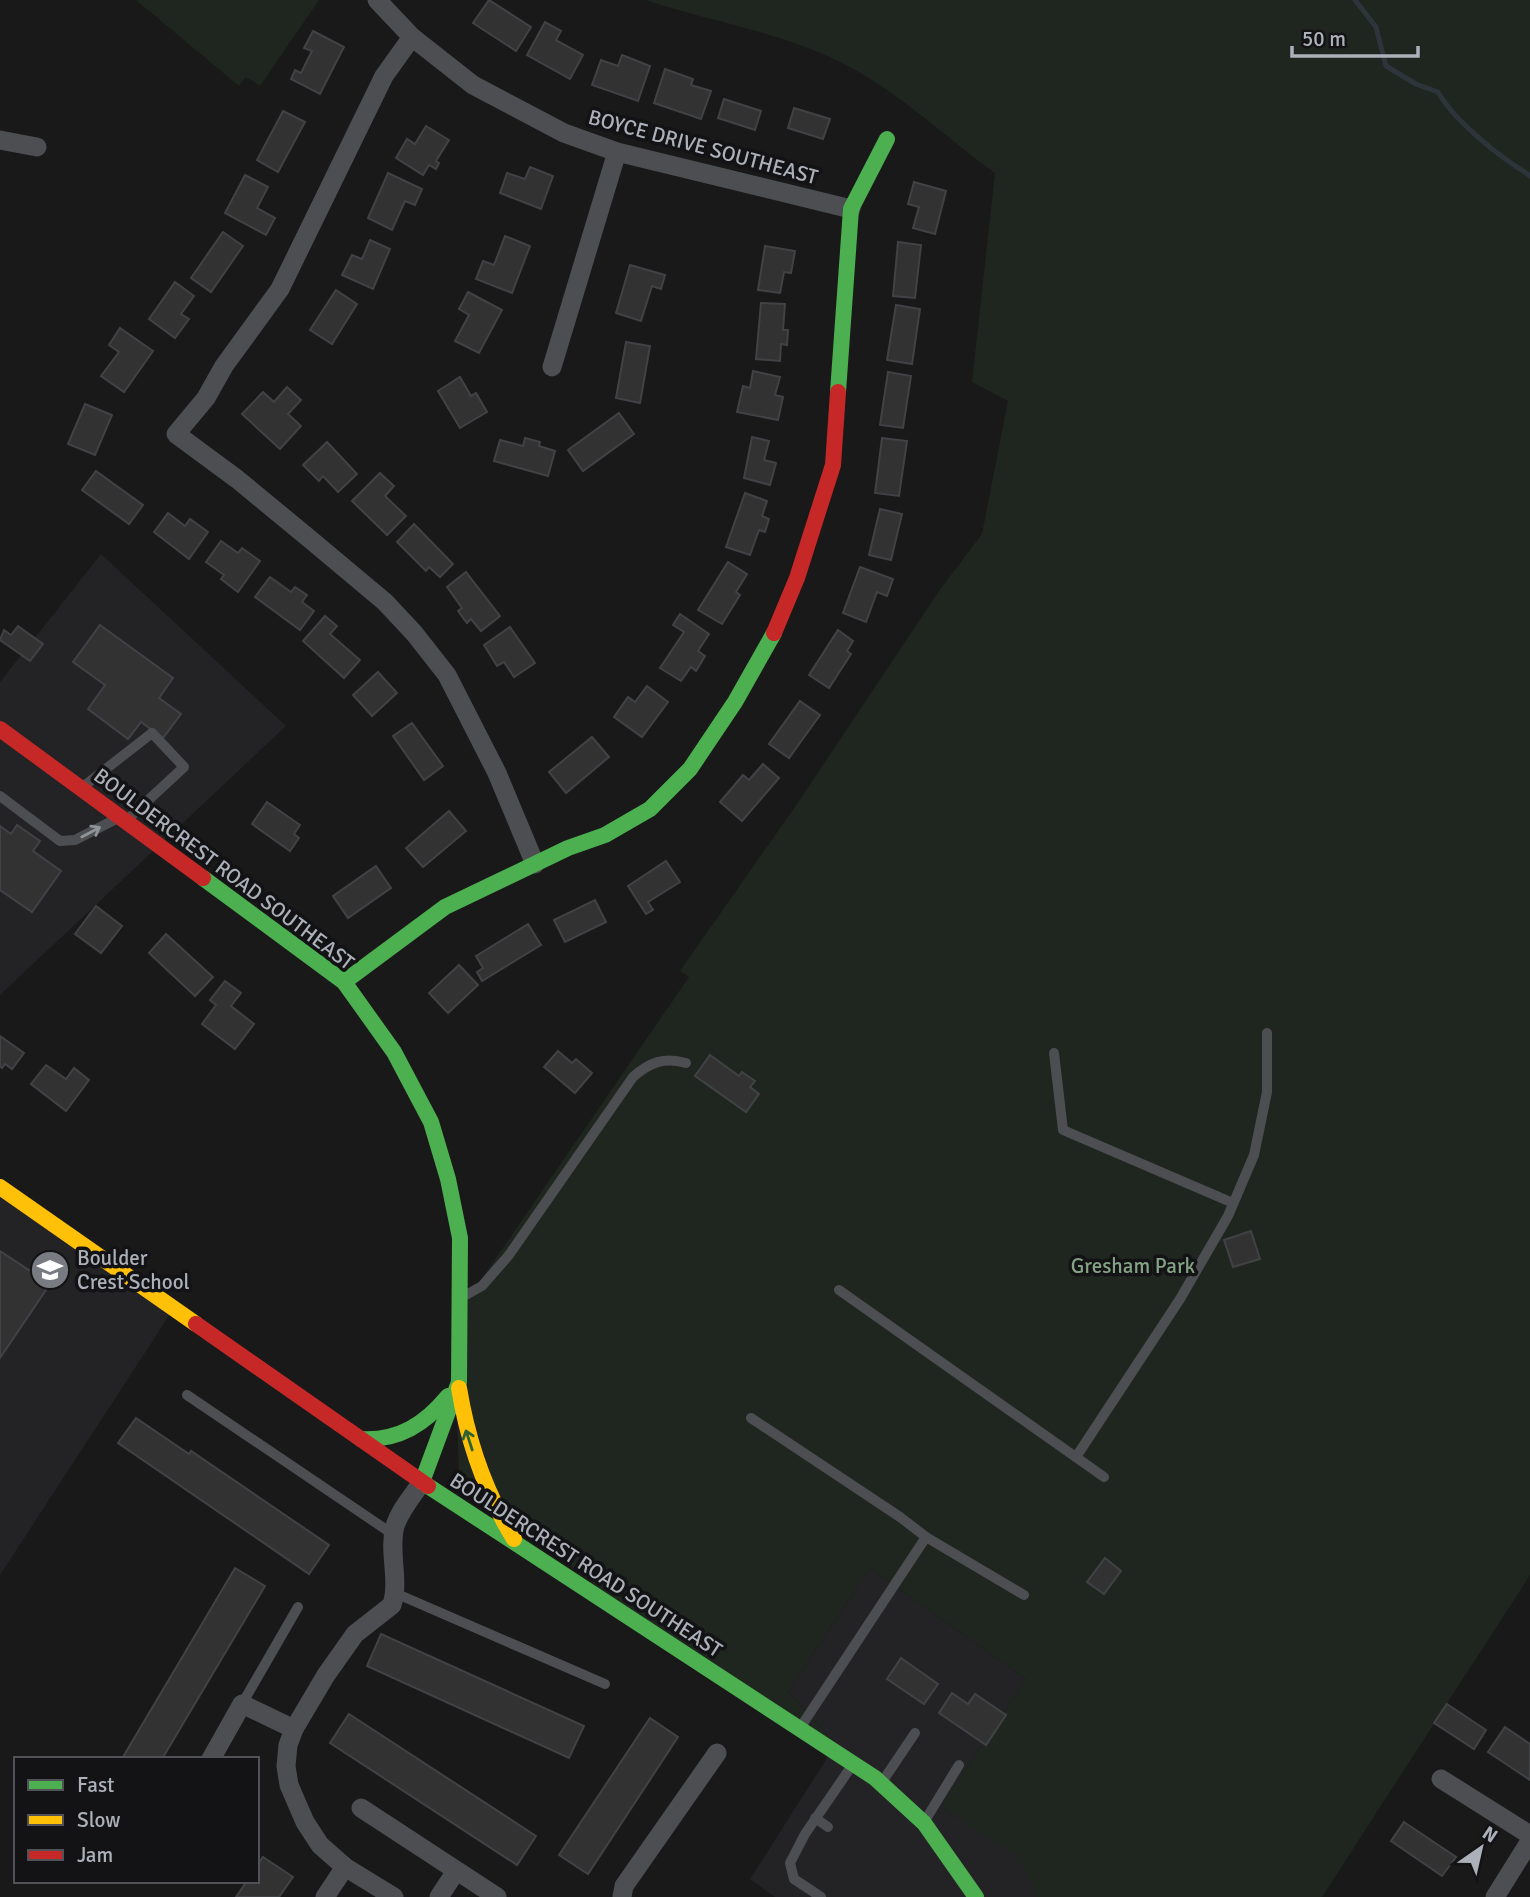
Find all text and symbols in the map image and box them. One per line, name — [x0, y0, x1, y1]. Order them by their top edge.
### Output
scale bar — [1292, 14, 1418, 58]
text: 50 m — [1302, 26, 1346, 52]
street label: BOYCE DRIVE SOUTHEAST — [585, 104, 821, 190]
street label: BOULDERCREST ROAD SOUTHEAST — [89, 763, 360, 976]
one-way arrow — [80, 825, 101, 838]
place label: Boulder Crest School — [77, 1245, 190, 1295]
school or university icon: Boulder Crest School — [29, 1249, 71, 1291]
park label: Gresham Park — [1071, 1253, 1196, 1279]
one-way arrow — [462, 1429, 475, 1451]
street label: BOULDERCREST ROAD SOUTHEAST — [445, 1467, 728, 1663]
legend — [14, 1757, 259, 1883]
text: Fast — [77, 1772, 114, 1798]
text: Slow — [77, 1807, 121, 1833]
north arrow — [1446, 1813, 1516, 1883]
text: N — [1478, 1821, 1502, 1848]
text: Jam — [77, 1842, 113, 1868]

